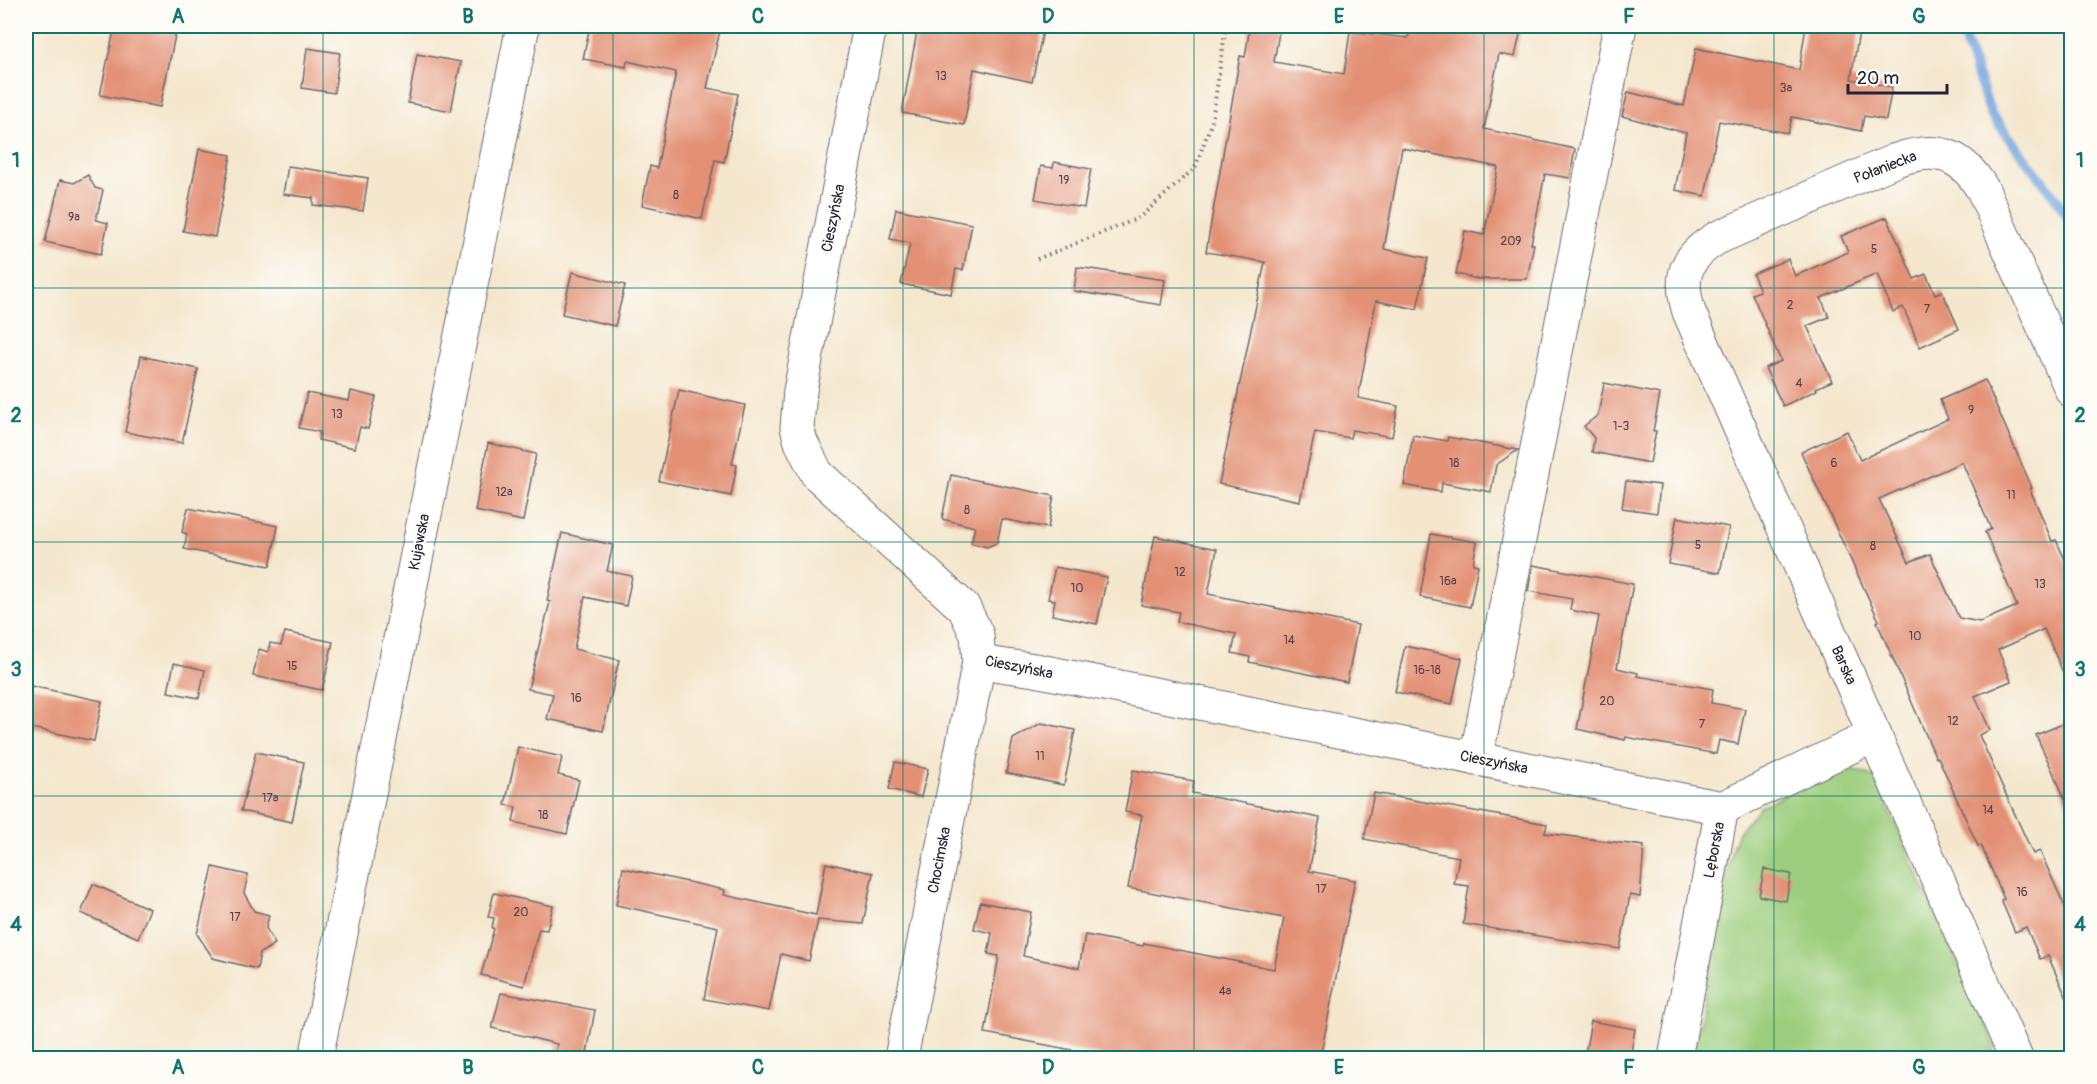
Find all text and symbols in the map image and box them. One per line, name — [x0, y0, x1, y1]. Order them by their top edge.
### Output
text: A — [172, 4, 185, 29]
text: B — [462, 4, 474, 29]
text: C — [752, 4, 764, 29]
text: D — [1042, 4, 1055, 29]
text: E — [1334, 4, 1345, 29]
text: F — [1623, 4, 1635, 29]
text: G — [1912, 4, 1926, 29]
scale bar — [1848, 57, 1947, 95]
text: 20 m — [1857, 67, 1899, 90]
house number: 13 — [935, 69, 947, 84]
house number: 3a — [1780, 81, 1793, 96]
street label: Połaniecka — [1851, 147, 1919, 188]
text: 1 — [12, 148, 20, 173]
text: 1 — [2076, 148, 2084, 173]
house number: 19 — [1059, 173, 1069, 188]
street label: Cieszyńska — [818, 182, 849, 254]
house number: 8 — [673, 188, 679, 203]
house number: 9a — [68, 210, 80, 225]
house number: 209 — [1500, 234, 1522, 249]
house number: 5 — [1871, 242, 1877, 257]
house number: 2 — [1787, 298, 1794, 313]
house number: 7 — [1924, 302, 1931, 317]
house number: 4 — [1796, 376, 1803, 391]
text: 2 — [10, 403, 22, 428]
house number: 9 — [1968, 403, 1974, 418]
text: 2 — [2074, 403, 2086, 428]
house number: 13 — [331, 407, 343, 422]
house number: 1-3 — [1613, 419, 1630, 434]
house number: 18 — [1449, 456, 1459, 471]
house number: 6 — [1831, 456, 1838, 471]
house number: 12a — [496, 485, 513, 500]
house number: 11 — [2006, 488, 2016, 503]
house number: 8 — [964, 503, 970, 518]
street label: Kujawska — [405, 512, 434, 572]
house number: 5 — [1695, 538, 1701, 553]
house number: 8 — [1870, 539, 1876, 554]
house number: 12 — [1174, 565, 1186, 580]
house number: 16a — [1439, 574, 1457, 589]
house number: 13 — [2034, 577, 2046, 592]
house number: 10 — [1071, 581, 1083, 596]
house number: 10 — [1909, 629, 1921, 644]
house number: 14 — [1283, 633, 1295, 648]
street label: Barska — [1827, 643, 1861, 688]
street label: Cieszyńska — [983, 652, 1055, 683]
text: 3 — [10, 657, 22, 682]
text: 3 — [2074, 657, 2086, 682]
house number: 15 — [286, 659, 298, 674]
house number: 16-18 — [1413, 663, 1441, 678]
house number: 16 — [570, 691, 582, 706]
house number: 20 — [1600, 694, 1614, 709]
house number: 12 — [1947, 714, 1959, 729]
house number: 7 — [1699, 717, 1706, 732]
street label: Cieszyńska — [1458, 747, 1530, 778]
house number: 11 — [1035, 749, 1045, 764]
house number: 17a — [262, 791, 279, 806]
house number: 14 — [1982, 803, 1994, 818]
house number: 18 — [538, 808, 548, 823]
street label: Lęborska — [1700, 820, 1729, 880]
street label: Chocimska — [924, 825, 955, 895]
house number: 17 — [1315, 882, 1327, 897]
house number: 16 — [2016, 885, 2028, 900]
house number: 20 — [514, 905, 528, 920]
house number: 17 — [229, 910, 241, 925]
text: 4 — [10, 912, 22, 937]
text: 4 — [2074, 912, 2086, 937]
house number: 4a — [1219, 984, 1232, 999]
text: A — [172, 1055, 185, 1080]
text: B — [462, 1055, 474, 1080]
text: C — [752, 1055, 764, 1080]
text: D — [1042, 1055, 1055, 1080]
text: E — [1334, 1055, 1345, 1080]
text: F — [1623, 1055, 1635, 1080]
text: G — [1912, 1055, 1926, 1080]

